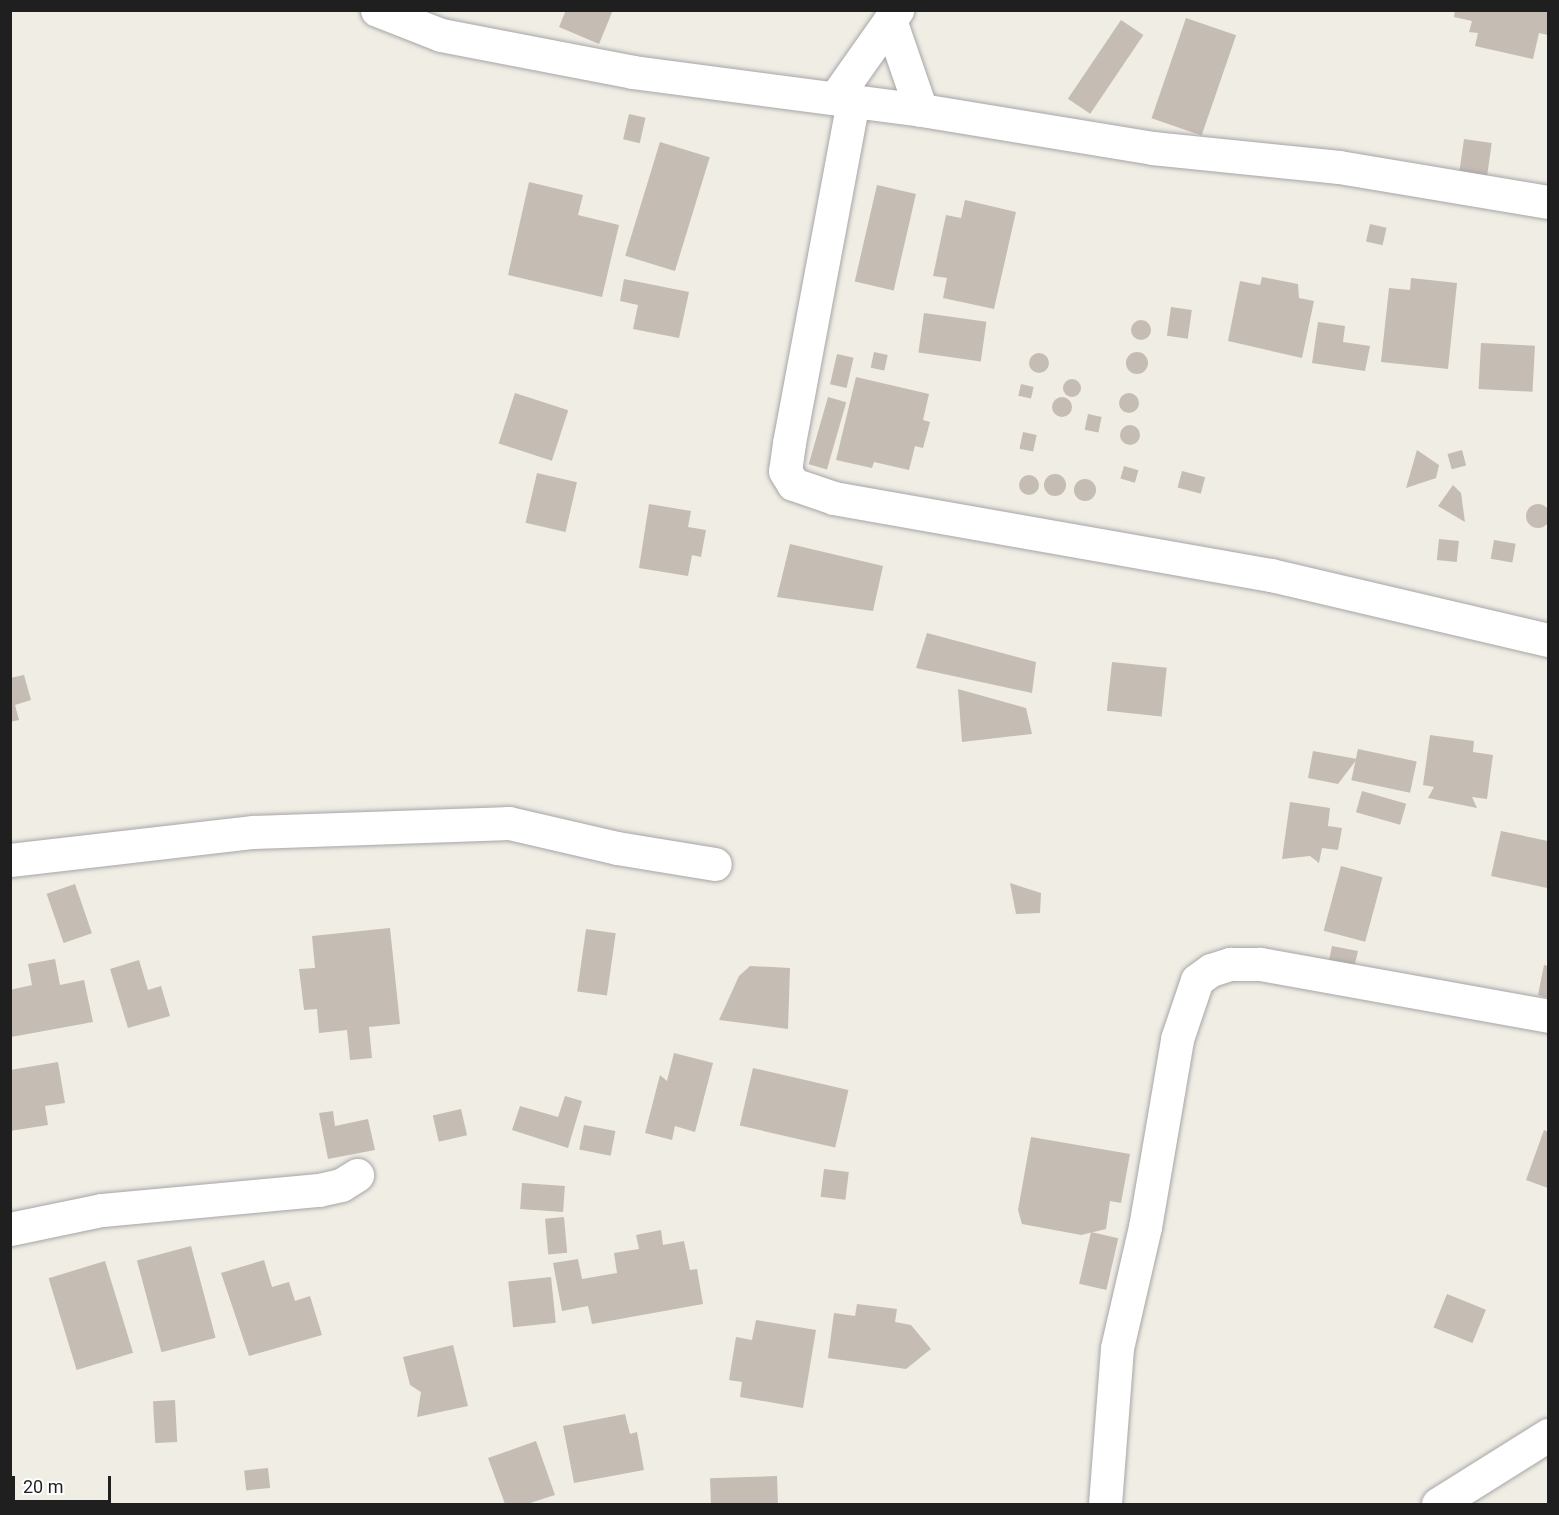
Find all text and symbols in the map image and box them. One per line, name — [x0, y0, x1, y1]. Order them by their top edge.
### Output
scale bar — [15, 1464, 114, 1502]
text: 20 m — [23, 1476, 63, 1497]

